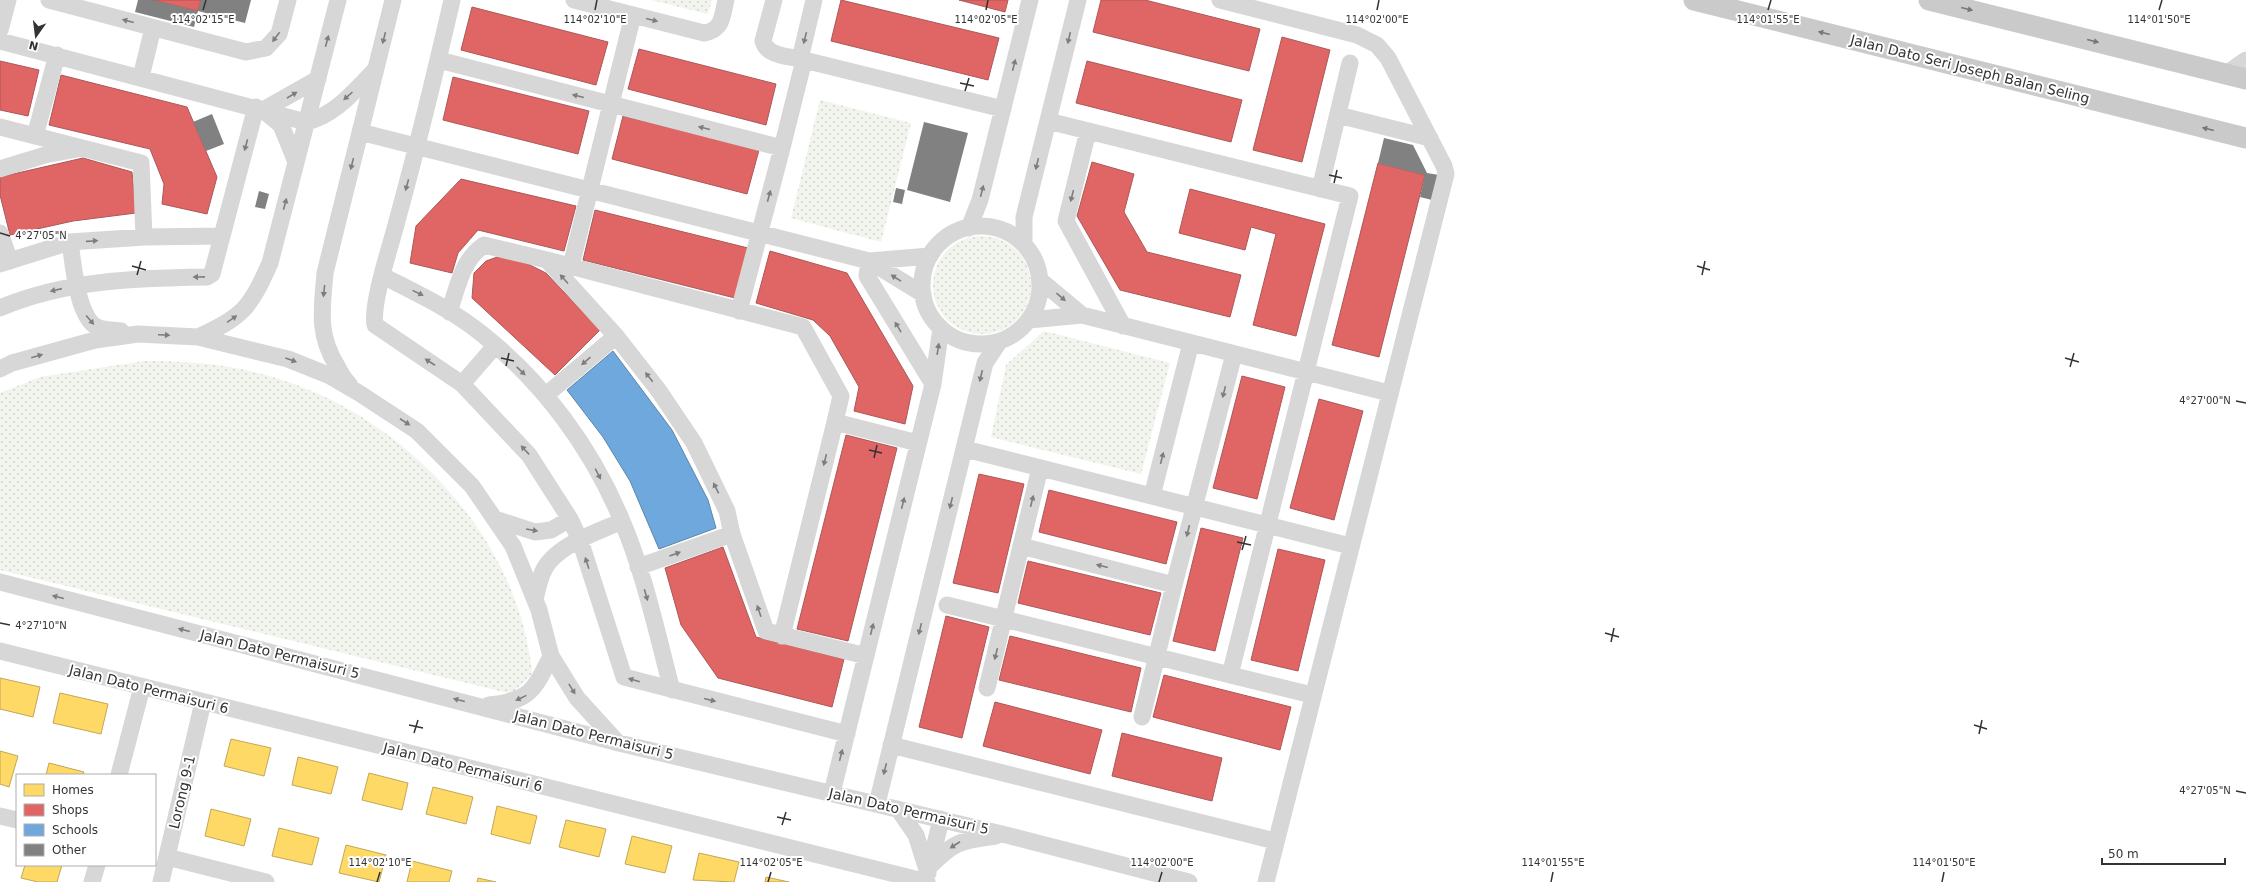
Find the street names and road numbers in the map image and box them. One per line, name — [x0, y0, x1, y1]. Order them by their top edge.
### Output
street label: Jalan Dato Seri Joseph Balan Seling — [1848, 31, 2091, 106]
street label: Jalan Dato Permaisuri 5 — [198, 626, 361, 682]
street label: Jalan Dato Permaisuri 6 — [67, 661, 230, 717]
street label: Jalan Dato Permaisuri 5 — [512, 707, 675, 763]
street label: Jalan Dato Permaisuri 6 — [381, 739, 544, 795]
street label: Lorong 9-1 — [166, 754, 198, 830]
street label: Jalan Dato Permaisuri 5 — [826, 785, 991, 837]

